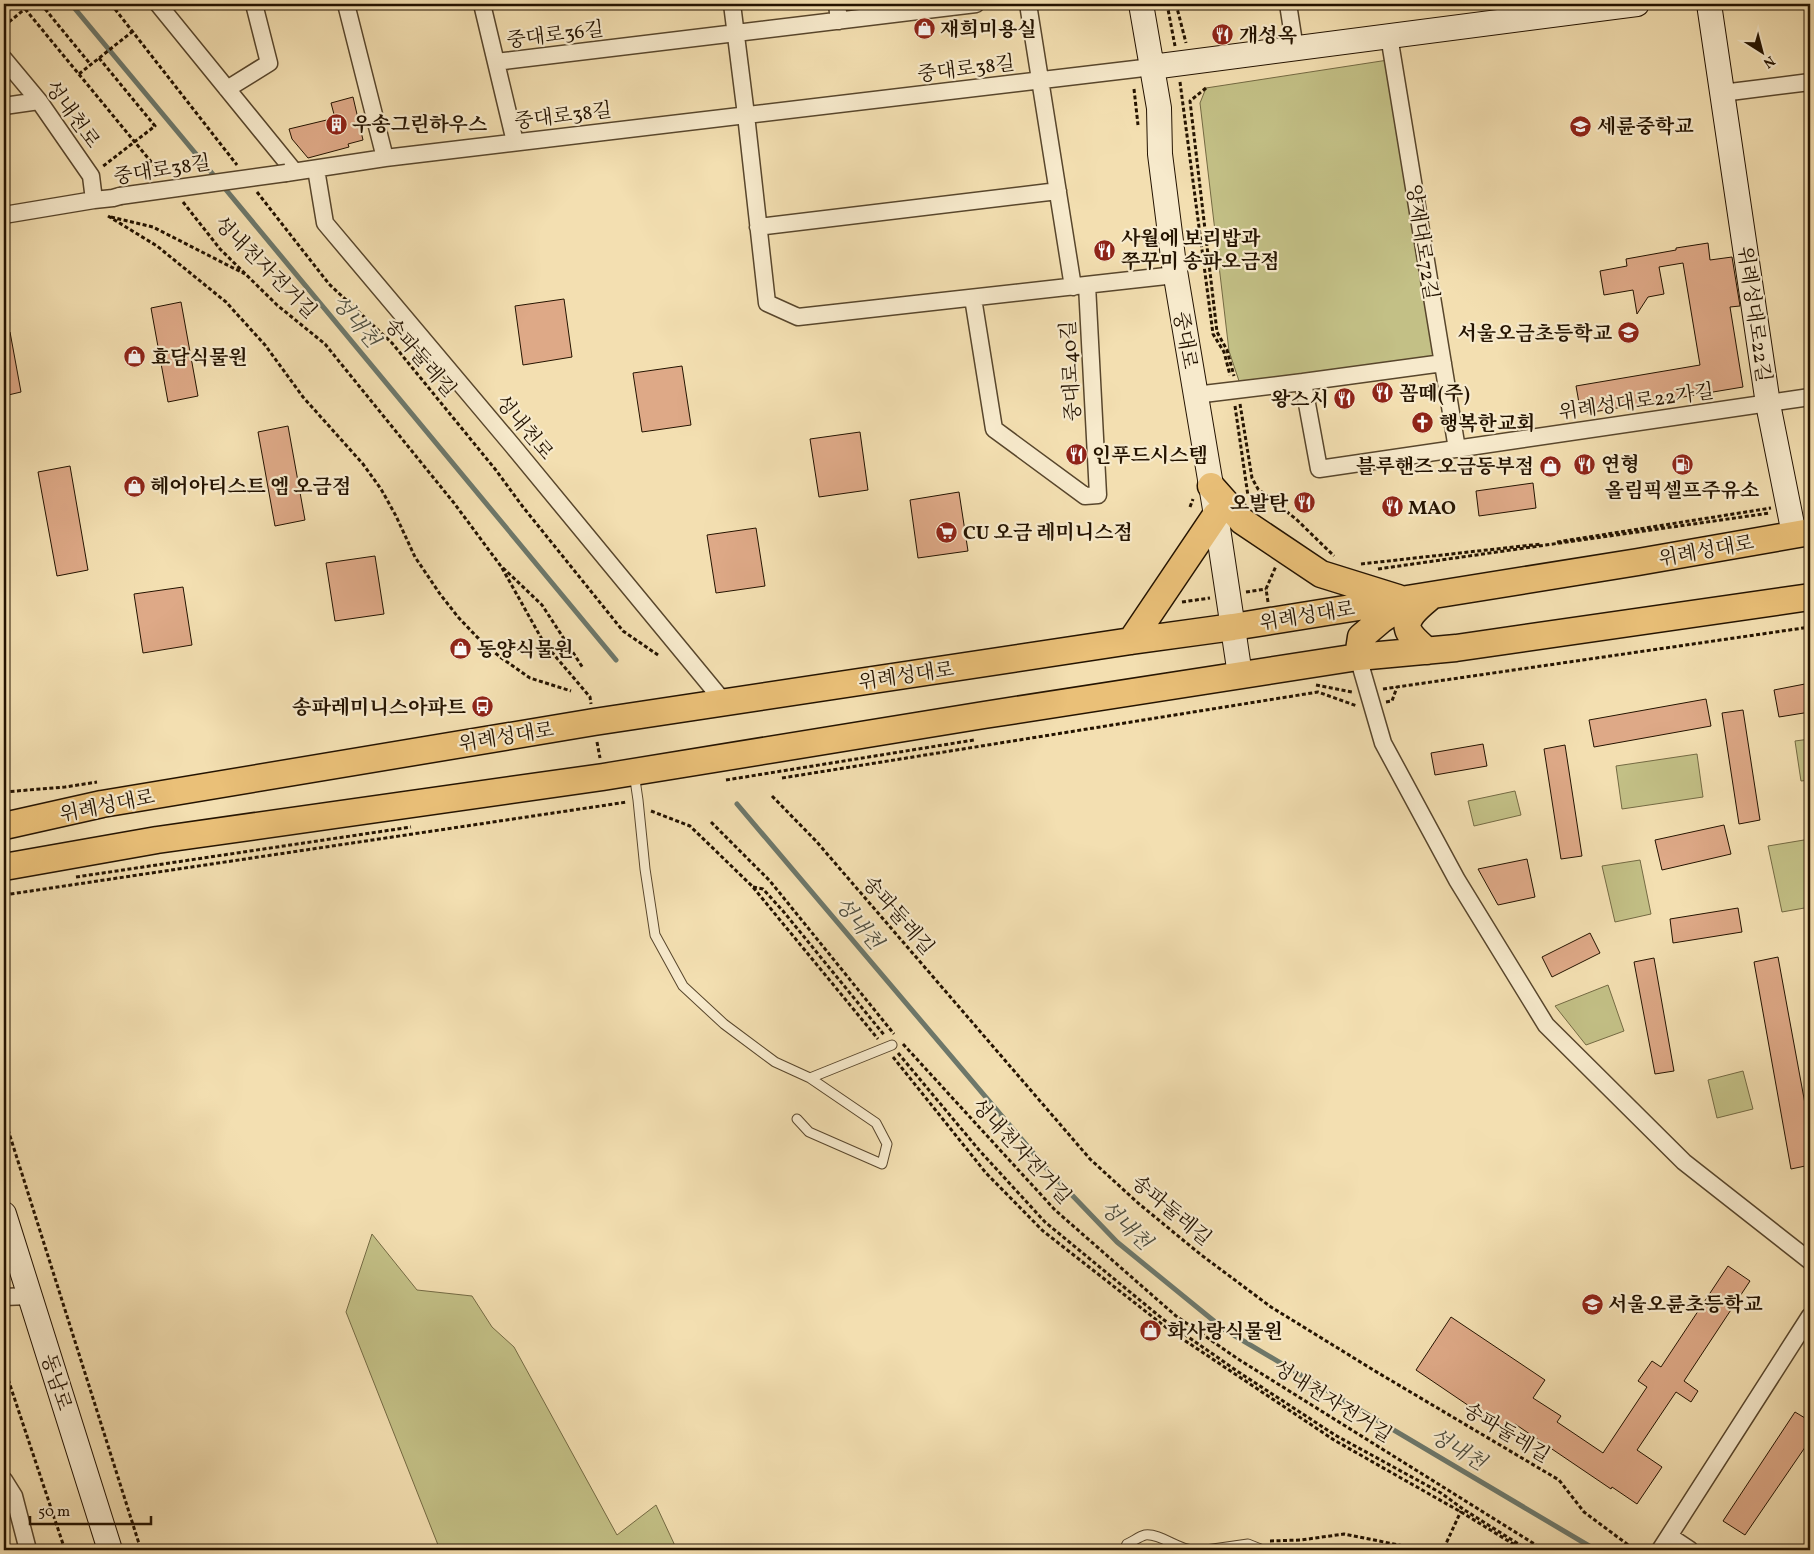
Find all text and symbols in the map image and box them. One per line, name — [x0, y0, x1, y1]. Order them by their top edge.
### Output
street label: 중대로36길 — [505, 16, 605, 56]
shop icon: 재희미용실 — [912, 17, 936, 41]
place label: 재희미용실 — [940, 17, 1037, 45]
restaurant icon: 개성옥 — [1211, 23, 1235, 47]
place label: 개성옥 — [1239, 23, 1298, 51]
north arrow — [1736, 28, 1786, 78]
street label: 중대로38길 — [916, 50, 1016, 90]
text: N — [1759, 51, 1778, 72]
street label: 성내천로 — [37, 76, 105, 155]
street label: 중대로38길 — [513, 97, 613, 137]
building icon: 우송그린하우스 — [324, 112, 348, 136]
place label: 우송그린하우스 — [352, 112, 487, 140]
school or university icon: 세륜중학교 — [1569, 114, 1593, 138]
place label: 세륜중학교 — [1597, 114, 1694, 142]
street label: 중대로38길 — [112, 150, 213, 192]
street label: 양재대로72길 — [1398, 183, 1444, 302]
street label: 성내천자전거길 — [207, 211, 322, 326]
place label: 사월에 보리밥과 쭈꾸미 송파오금점 — [1121, 226, 1280, 277]
restaurant icon: 사월에 보리밥과 쭈꾸미 송파오금점 — [1093, 238, 1117, 262]
street label: 위례성대로22길 — [1730, 244, 1776, 384]
water label: 성내천 — [324, 289, 387, 356]
street label: 중대로 — [1165, 309, 1203, 371]
street label: 송파둘레길 — [377, 313, 462, 404]
street label: 중대로40길 — [1055, 320, 1089, 422]
place label: 서울오금초등학교 — [1457, 321, 1613, 349]
school or university icon: 서울오금초등학교 — [1616, 321, 1640, 345]
shop icon: 효담식물원 — [123, 345, 147, 369]
place label: 효담식물원 — [151, 345, 248, 373]
street label: 위례성대로22가길 — [1557, 378, 1716, 428]
restaurant icon: 꼼떼(주) — [1371, 381, 1395, 405]
place label: 꼼떼(주) — [1399, 381, 1470, 409]
place label: 왕스시 — [1271, 387, 1329, 415]
restaurant icon: 왕스시 — [1333, 387, 1357, 411]
street label: 성내천로 — [488, 390, 559, 467]
church icon: 행복한교회 — [1411, 411, 1435, 435]
place label: 행복한교회 — [1439, 411, 1536, 439]
restaurant icon: 인푸드시스템 — [1064, 443, 1088, 467]
place label: 인푸드시스템 — [1092, 443, 1208, 471]
restaurant icon: 연형 — [1573, 452, 1597, 476]
place label: 연형 — [1601, 452, 1640, 480]
fuel station icon: 올림픽셀프주유소 — [1670, 452, 1694, 476]
place label: 블루핸즈 오금동부점 — [1356, 454, 1534, 482]
shop icon: 블루핸즈 오금동부점 — [1538, 454, 1562, 478]
shop icon: 헤어아티스트 엠 오금점 — [122, 474, 146, 498]
place label: 헤어아티스트 엠 오금점 — [150, 474, 351, 502]
place label: 올림픽셀프주유소 — [1605, 478, 1759, 506]
place label: 오발탄 — [1230, 491, 1289, 519]
restaurant icon: 오발탄 — [1292, 491, 1316, 515]
restaurant icon: MAO — [1380, 495, 1404, 519]
place label: MAO — [1408, 495, 1456, 523]
supermarket icon: CU 오금 레미니스점 — [935, 520, 959, 544]
place label: CU 오금 레미니스점 — [963, 520, 1133, 548]
street label: 위례성대로 — [1656, 530, 1756, 574]
street label: 위례성대로 — [1257, 596, 1357, 638]
shop icon: 동양식물원 — [449, 637, 473, 661]
place label: 동양식물원 — [477, 637, 574, 665]
street label: 위례성대로 — [856, 656, 956, 698]
place label: 송파레미니스아파트 — [292, 695, 466, 723]
bus stop icon: 송파레미니스아파트 — [470, 695, 494, 719]
street label: 위례성대로 — [456, 717, 556, 759]
street label: 위례성대로 — [57, 784, 157, 830]
street label: 송파둘레길 — [855, 871, 940, 962]
water label: 성내천 — [827, 891, 890, 958]
street label: 성내천자전거길 — [964, 1093, 1077, 1211]
street label: 송파둘레길 — [1125, 1170, 1217, 1253]
water label: 성내천 — [1093, 1195, 1158, 1259]
school or university icon: 서울오륜초등학교 — [1580, 1292, 1604, 1316]
place label: 서울오륜초등학교 — [1608, 1292, 1763, 1320]
shop icon: 화사랑식물원 — [1139, 1319, 1163, 1343]
place label: 화사랑식물원 — [1167, 1319, 1283, 1347]
street label: 동남로 — [33, 1351, 77, 1415]
street label: 성내천자전거길 — [1267, 1355, 1397, 1450]
street label: 송파둘레길 — [1457, 1397, 1555, 1471]
water label: 성내천 — [1424, 1422, 1492, 1479]
scale bar — [30, 1494, 151, 1526]
text: 50 m — [38, 1502, 70, 1523]

